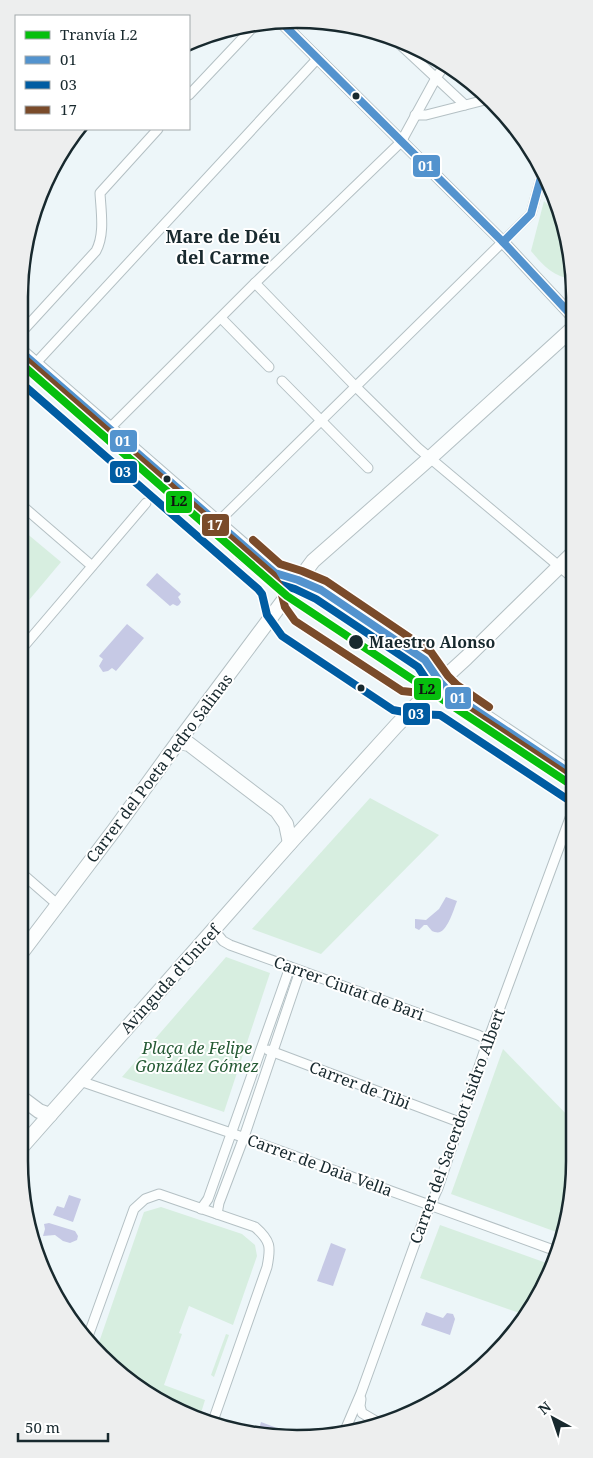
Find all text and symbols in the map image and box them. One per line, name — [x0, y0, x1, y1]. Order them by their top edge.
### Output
legend — [15, 15, 190, 130]
text: Tranvía L2 — [60, 24, 138, 44]
text: 01 — [60, 49, 77, 69]
text: 03 — [60, 74, 77, 94]
unlabelled marker — [351, 91, 361, 101]
text: 17 — [60, 99, 77, 119]
line badge: 01 — [412, 154, 441, 178]
text: 01 — [418, 156, 434, 175]
district label: Mare de Déu del Carme — [165, 224, 281, 269]
line badge: 01 — [109, 429, 138, 453]
text: 01 — [115, 431, 131, 450]
line badge: 03 — [109, 460, 138, 484]
text: 03 — [115, 462, 131, 481]
unlabelled marker — [162, 474, 172, 484]
line badge: L2 — [165, 490, 193, 514]
text: L2 — [170, 491, 188, 510]
line badge: 17 — [201, 513, 230, 537]
text: 17 — [207, 515, 223, 534]
place label: Maestro Alonso — [369, 631, 495, 653]
marker: Maestro Alonso — [347, 633, 365, 651]
street label: Carrer del Poeta Pedro Salinas — [81, 669, 237, 867]
line badge: L2 — [413, 677, 442, 701]
text: L2 — [418, 679, 436, 698]
unlabelled marker — [356, 683, 366, 693]
line badge: 01 — [444, 686, 472, 710]
text: 01 — [450, 688, 466, 707]
line badge: 03 — [402, 702, 431, 726]
text: 03 — [408, 704, 424, 723]
street label: Avinguda d'Unicef — [115, 918, 226, 1038]
street label: Carrer Ciutat de Bari — [271, 951, 427, 1025]
street label: Carrer del Sacerdot Isidro Albert — [404, 1005, 510, 1247]
park label: Plaça de Felipe González Gómez — [135, 1037, 259, 1077]
street label: Carrer de Tibi — [306, 1056, 414, 1114]
street label: Carrer de Daia Vella — [244, 1129, 396, 1201]
north arrow — [528, 1393, 578, 1443]
text: N — [534, 1397, 555, 1418]
scale bar — [18, 1410, 108, 1442]
text: 50 m — [25, 1417, 60, 1437]

